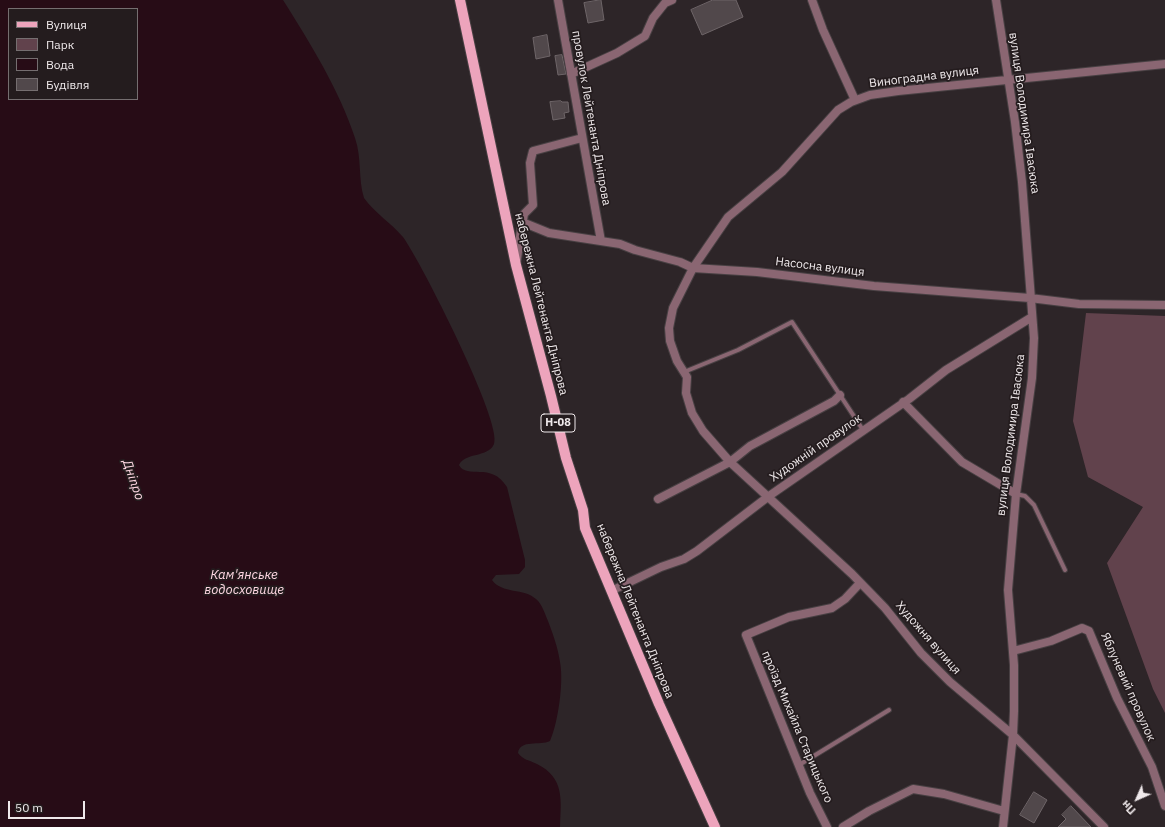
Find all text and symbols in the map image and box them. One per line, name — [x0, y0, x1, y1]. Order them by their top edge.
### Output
legend — [8, 8, 138, 100]
text: Вулиця — [46, 17, 87, 32]
street label: провулок Лейтенанта Дніпрова — [569, 29, 613, 207]
street label: вулиця Володимира Івасюка — [1006, 31, 1042, 195]
text: Парк — [46, 37, 74, 52]
text: Вода — [46, 57, 74, 72]
street label: Виноградна вулиця — [868, 63, 980, 91]
text: Будівля — [46, 77, 89, 92]
street label: набережна Лейтенанта Дніпрова — [511, 211, 571, 397]
street label: Насосна вулиця — [775, 254, 865, 280]
street label: вулиця Володимира Івасюка — [994, 353, 1028, 517]
street label: Художній провулок — [767, 411, 865, 485]
road number: Н-08 — [541, 414, 575, 432]
water label: Дніпро — [119, 458, 147, 502]
street label: набережна Лейтенанта Дніпрова — [593, 521, 677, 701]
water label: Кам'янське водосховище — [204, 567, 284, 598]
street label: Художня вулиця — [892, 599, 964, 677]
street label: Яблуневий провулок — [1098, 630, 1158, 744]
street label: проїзд Михайла Старицького — [758, 649, 836, 805]
north arrow — [1117, 779, 1157, 819]
scale bar — [10, 793, 87, 819]
text: Пн — [1118, 797, 1139, 818]
text: 50 m — [15, 800, 43, 815]

